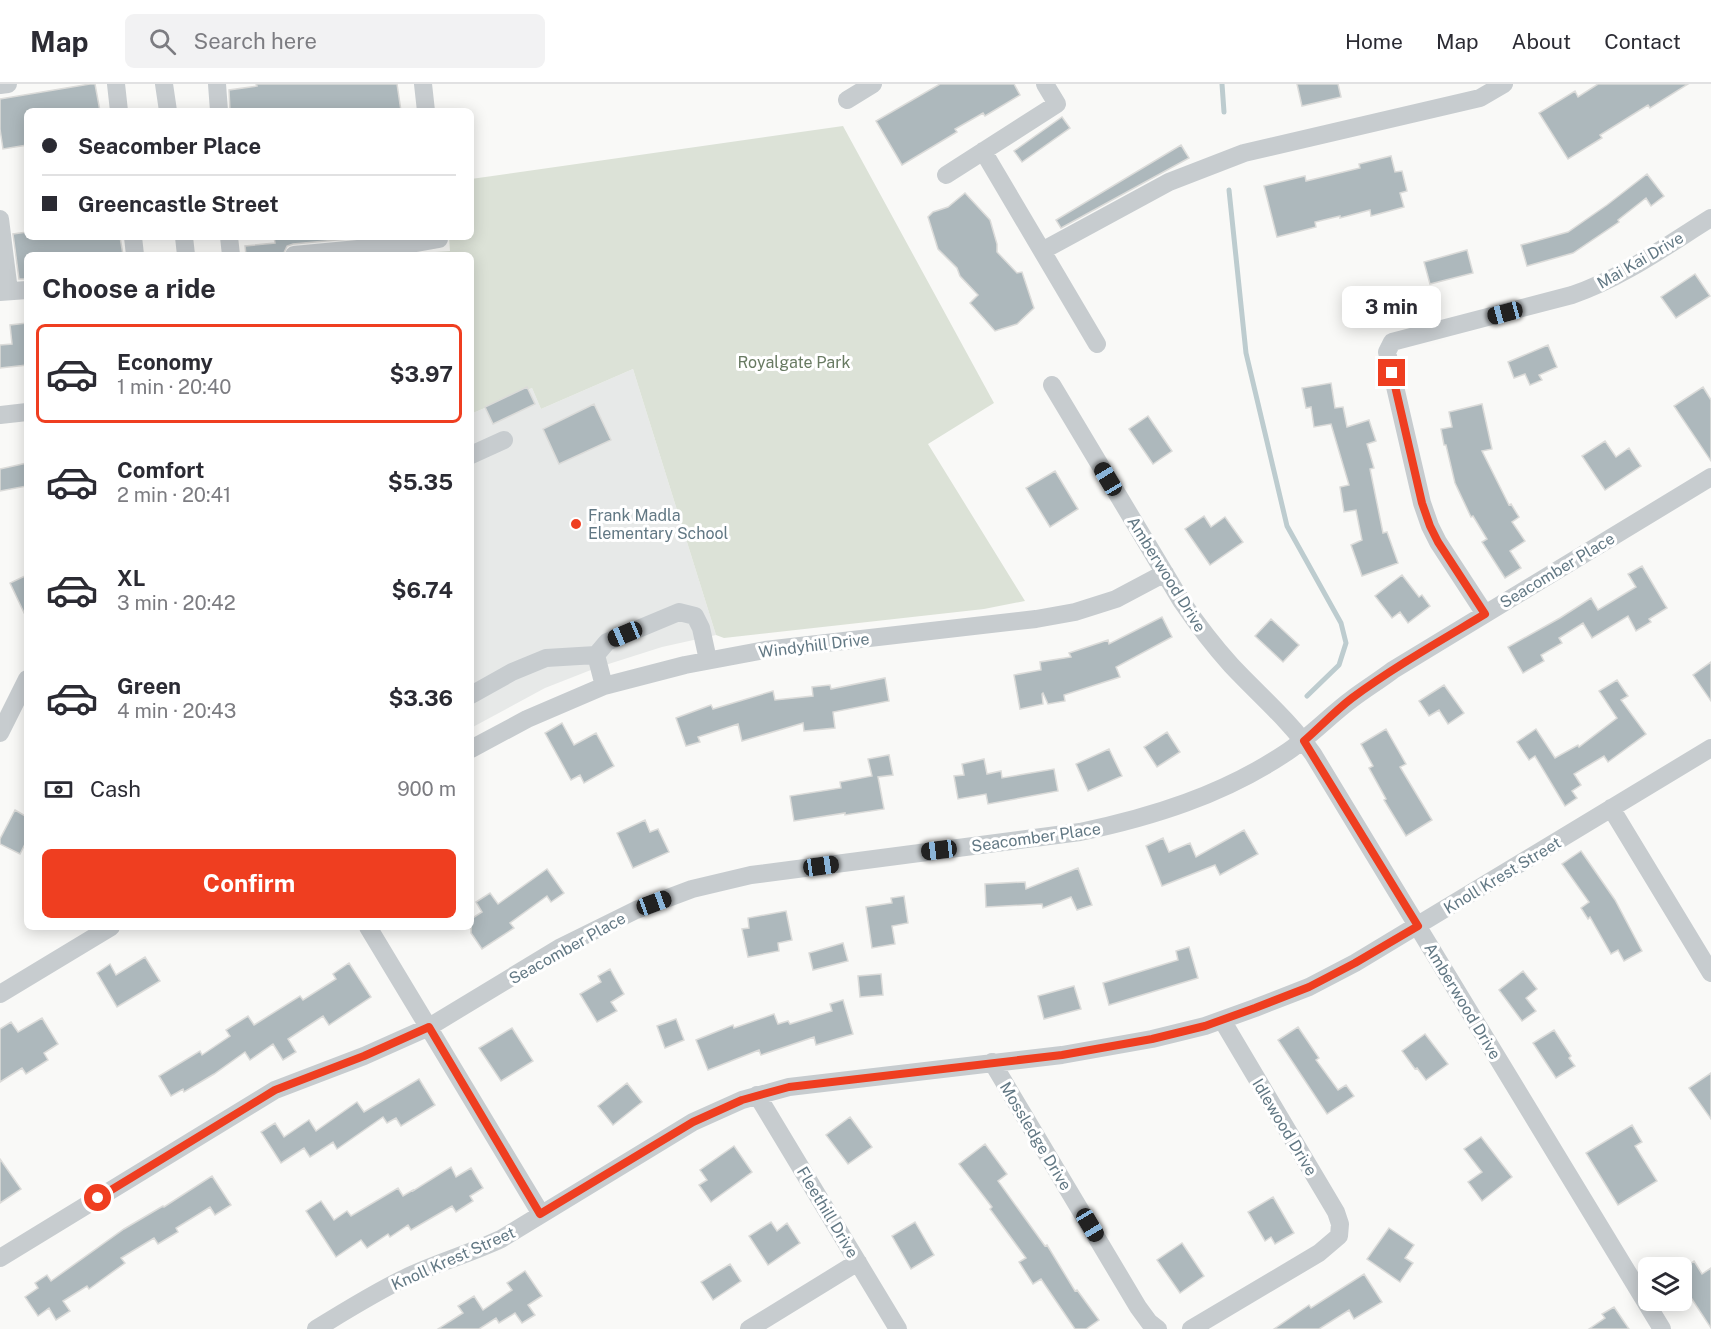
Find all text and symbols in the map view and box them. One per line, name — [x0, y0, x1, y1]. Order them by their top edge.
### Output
search box — [125, 14, 545, 68]
text: Map — [30, 25, 89, 58]
icon: search — [146, 25, 179, 58]
text: Search here — [194, 28, 317, 54]
text: Home — [1345, 29, 1403, 54]
text: Map — [1436, 29, 1479, 54]
text: About — [1512, 29, 1571, 54]
text: Contact — [1604, 29, 1681, 54]
text: Seacomber Place — [78, 133, 261, 159]
text: Greencastle Street — [78, 191, 279, 217]
street label: Mai Kai Drive — [1594, 228, 1687, 293]
text: Choose a ride — [42, 272, 216, 304]
callout: 3 min — [1342, 286, 1442, 328]
text: 3 min — [1365, 295, 1418, 319]
car — [1485, 300, 1525, 326]
icon: car — [45, 347, 99, 401]
text: Economy — [117, 349, 213, 375]
park label: Royalgate Park — [738, 353, 850, 372]
route end — [1378, 359, 1405, 386]
text: $3.97 — [390, 361, 453, 387]
text: 1 min · 20:40 — [117, 375, 231, 399]
icon: car — [45, 455, 99, 509]
text: Comfort — [117, 457, 204, 483]
car — [1091, 459, 1125, 499]
text: $5.35 — [388, 469, 453, 495]
text: 2 min · 20:41 — [117, 483, 231, 507]
place label: Frank Madla Elementary School — [588, 506, 729, 543]
street label: Amberwood Drive — [1123, 513, 1210, 635]
marker: Frank Madla Elementary School — [569, 517, 583, 531]
street label: Seacomber Place — [1497, 529, 1618, 612]
icon: car — [45, 563, 99, 617]
text: XL — [117, 565, 145, 591]
text: $6.74 — [391, 577, 453, 603]
text: 3 min · 20:42 — [117, 591, 236, 615]
car — [605, 619, 645, 649]
street label: Windyhill Drive — [758, 629, 871, 662]
icon: car — [45, 671, 99, 725]
text: Green — [117, 673, 181, 699]
text: $3.36 — [388, 685, 453, 711]
text: 4 min · 20:43 — [117, 699, 236, 723]
icon: cash — [42, 773, 75, 806]
text: Cash — [90, 776, 141, 802]
text: 900 m — [397, 777, 456, 801]
street label: Seacomber Place — [970, 819, 1102, 856]
street label: Knoll Krest Street — [1440, 833, 1564, 918]
car — [920, 839, 958, 861]
button: Confirm — [42, 849, 456, 918]
car — [802, 855, 840, 877]
car — [634, 888, 674, 918]
street label: Seacomber Place — [506, 909, 629, 988]
street label: Amberwood Drive — [1420, 940, 1505, 1063]
street label: Idlewood Drive — [1248, 1075, 1321, 1179]
street label: Mossledge Drive — [996, 1079, 1075, 1194]
street label: Fleethill Drive — [793, 1163, 862, 1261]
route start — [84, 1184, 111, 1211]
car — [1073, 1205, 1107, 1245]
street label: Knoll Krest Street — [388, 1223, 518, 1294]
map controls — [1638, 1257, 1692, 1311]
button: layers — [1638, 1257, 1692, 1311]

